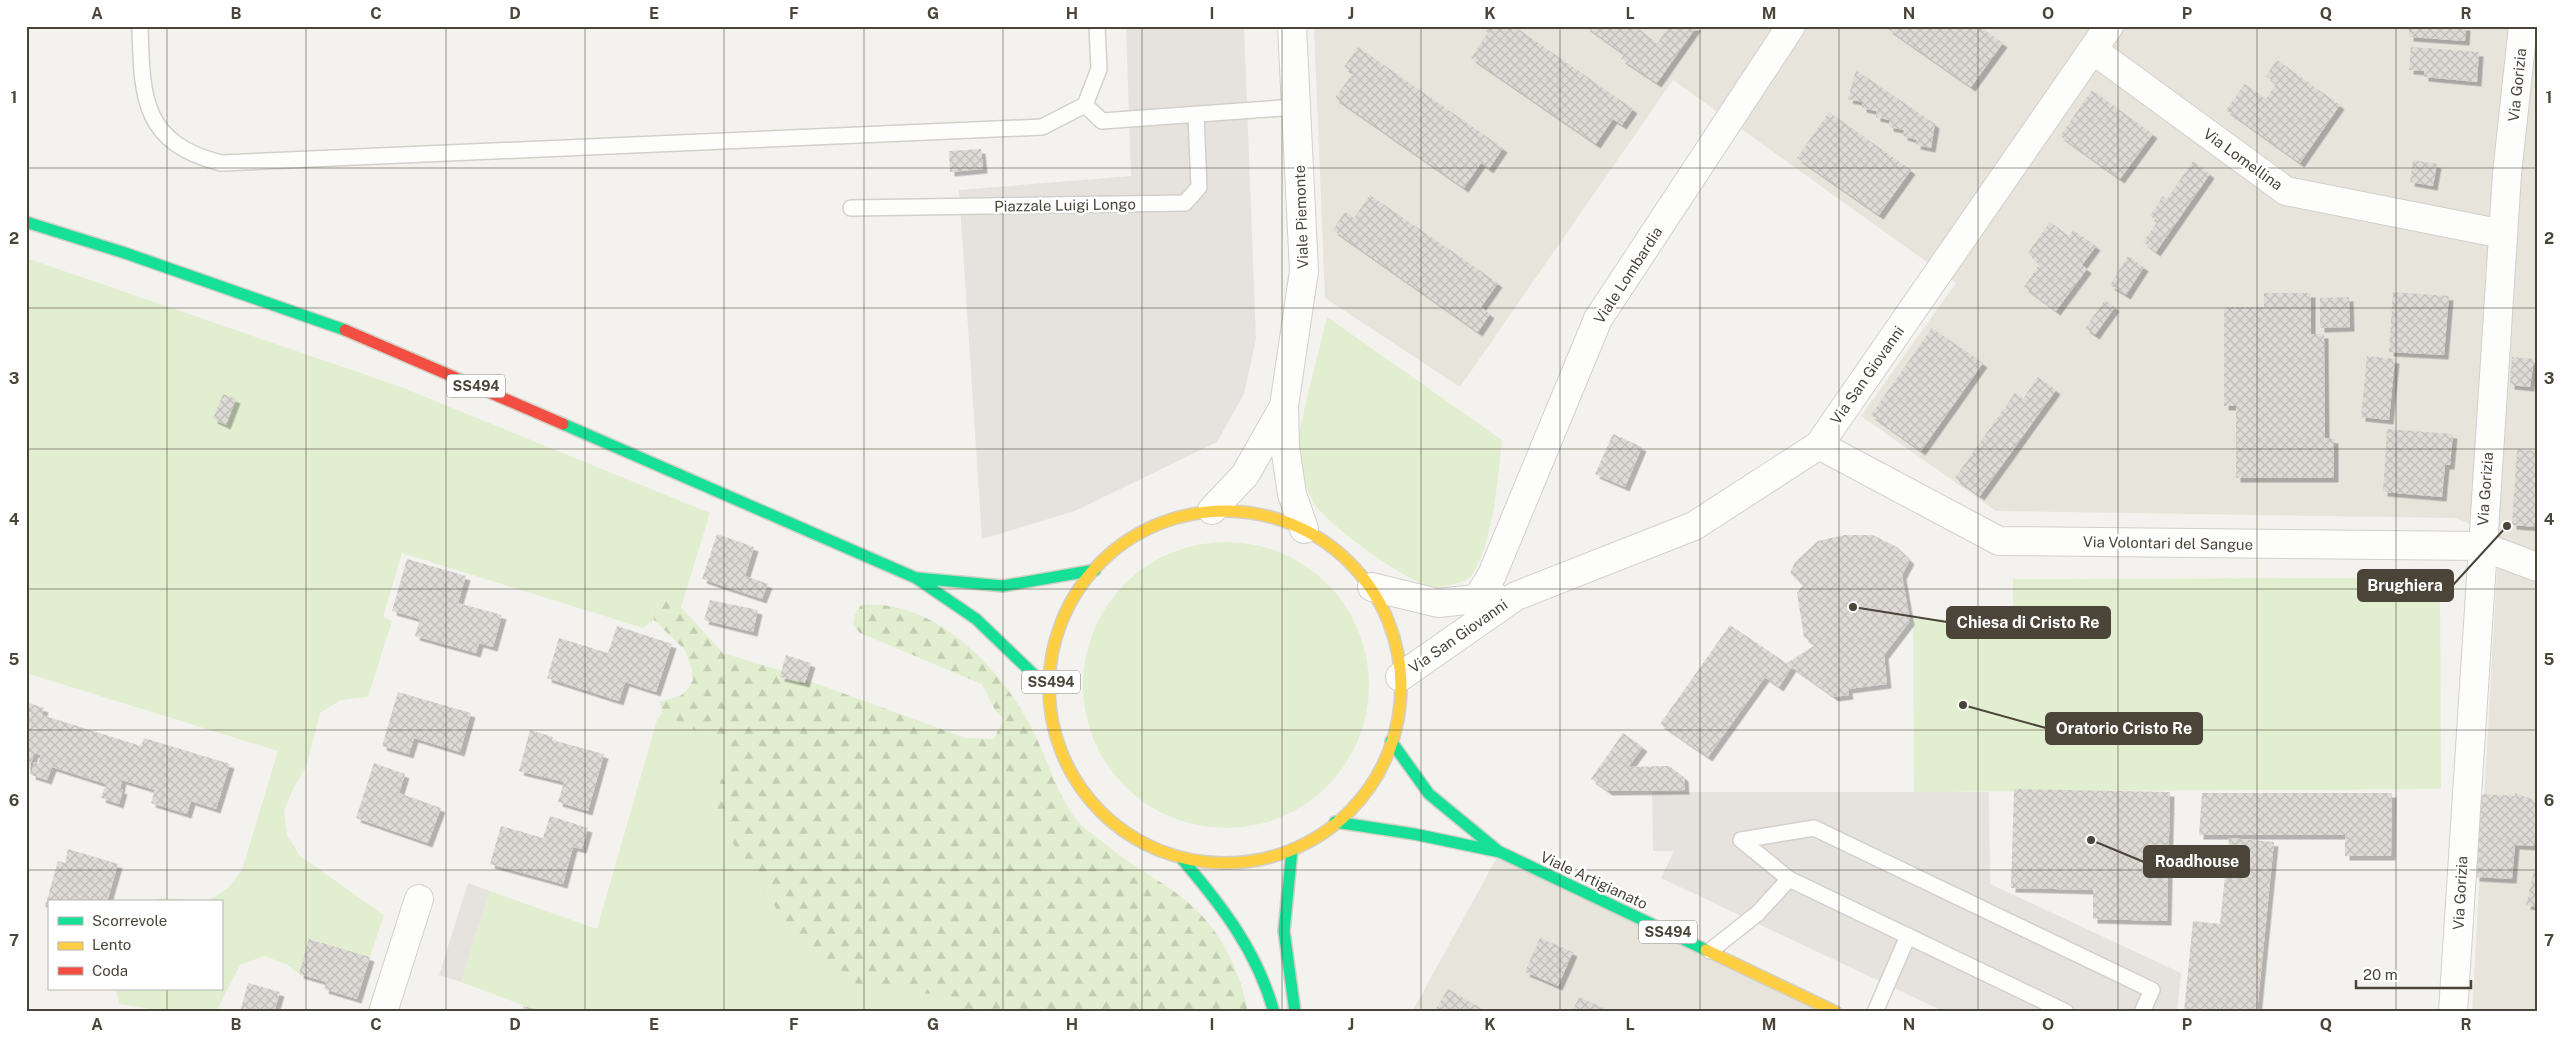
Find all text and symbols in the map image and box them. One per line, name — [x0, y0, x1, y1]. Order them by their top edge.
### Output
text: A — [91, 4, 103, 23]
text: B — [231, 4, 242, 23]
text: C — [370, 4, 382, 23]
text: D — [509, 4, 521, 23]
text: E — [649, 4, 659, 23]
text: F — [789, 4, 799, 23]
text: G — [927, 4, 939, 23]
text: H — [1066, 4, 1078, 23]
text: I — [1210, 4, 1214, 23]
text: J — [1348, 4, 1354, 23]
text: K — [1484, 4, 1496, 23]
text: L — [1625, 4, 1635, 23]
text: M — [1762, 4, 1776, 23]
text: N — [1903, 4, 1915, 23]
text: O — [2042, 4, 2054, 23]
text: P — [2182, 4, 2192, 23]
text: Q — [2320, 4, 2332, 23]
text: R — [2460, 4, 2472, 23]
street label: Via Gorizia — [2505, 47, 2529, 123]
text: 1 — [11, 88, 17, 107]
text: 1 — [2546, 88, 2552, 107]
street label: Via Lomellina — [2200, 125, 2286, 193]
street label: Viale Piemonte — [1291, 165, 1311, 269]
street label: Piazzale Luigi Longo — [994, 195, 1136, 215]
street label: Viale Lombardia — [1590, 223, 1666, 327]
text: 2 — [9, 229, 19, 248]
text: 2 — [2544, 229, 2554, 248]
street label: Via San Giovanni — [1827, 323, 1907, 427]
text: 3 — [9, 369, 19, 388]
text: 3 — [2544, 369, 2554, 388]
road number: SS494 — [447, 374, 505, 398]
street label: Via Gorizia — [2474, 451, 2496, 527]
text: 4 — [9, 510, 20, 529]
text: 4 — [2544, 510, 2555, 529]
street label: Via Volontari del Sangue — [2083, 533, 2253, 553]
callout: Brughiera — [2358, 570, 2453, 601]
text: Brughiera — [2367, 576, 2443, 595]
street label: Via San Giovanni — [1406, 596, 1510, 676]
callout: Chiesa di Cristo Re — [1947, 607, 2110, 638]
text: Chiesa di Cristo Re — [1956, 613, 2100, 632]
text: 5 — [9, 650, 20, 669]
text: 5 — [2544, 650, 2555, 669]
road number: SS494 — [1022, 670, 1080, 694]
callout: Oratorio Cristo Re — [2046, 713, 2202, 744]
text: Oratorio Cristo Re — [2056, 719, 2192, 738]
text: 6 — [9, 791, 19, 810]
text: 6 — [2544, 791, 2554, 810]
callout: Roadhouse — [2144, 846, 2249, 877]
street label: Viale Artigianato — [1538, 848, 1650, 912]
text: Roadhouse — [2155, 852, 2239, 871]
street label: Via Gorizia — [2450, 856, 2470, 930]
legend — [48, 900, 222, 990]
text: Scorrevole — [92, 912, 167, 929]
road number: SS494 — [1639, 920, 1697, 944]
text: 7 — [9, 931, 19, 950]
text: 7 — [2544, 931, 2554, 950]
text: Lento — [92, 936, 131, 953]
scale bar — [2356, 958, 2470, 990]
text: Coda — [92, 962, 128, 979]
text: 20 m — [2363, 966, 2398, 983]
text: A — [91, 1015, 103, 1034]
text: B — [231, 1015, 242, 1034]
text: C — [370, 1015, 382, 1034]
text: D — [509, 1015, 521, 1034]
text: E — [649, 1015, 659, 1034]
text: F — [789, 1015, 799, 1034]
text: G — [927, 1015, 939, 1034]
text: H — [1066, 1015, 1078, 1034]
text: I — [1210, 1015, 1214, 1034]
text: J — [1348, 1015, 1354, 1034]
text: K — [1484, 1015, 1496, 1034]
text: L — [1625, 1015, 1635, 1034]
text: M — [1762, 1015, 1776, 1034]
text: N — [1903, 1015, 1915, 1034]
text: O — [2042, 1015, 2054, 1034]
text: P — [2182, 1015, 2192, 1034]
text: Q — [2320, 1015, 2332, 1034]
text: R — [2460, 1015, 2472, 1034]

